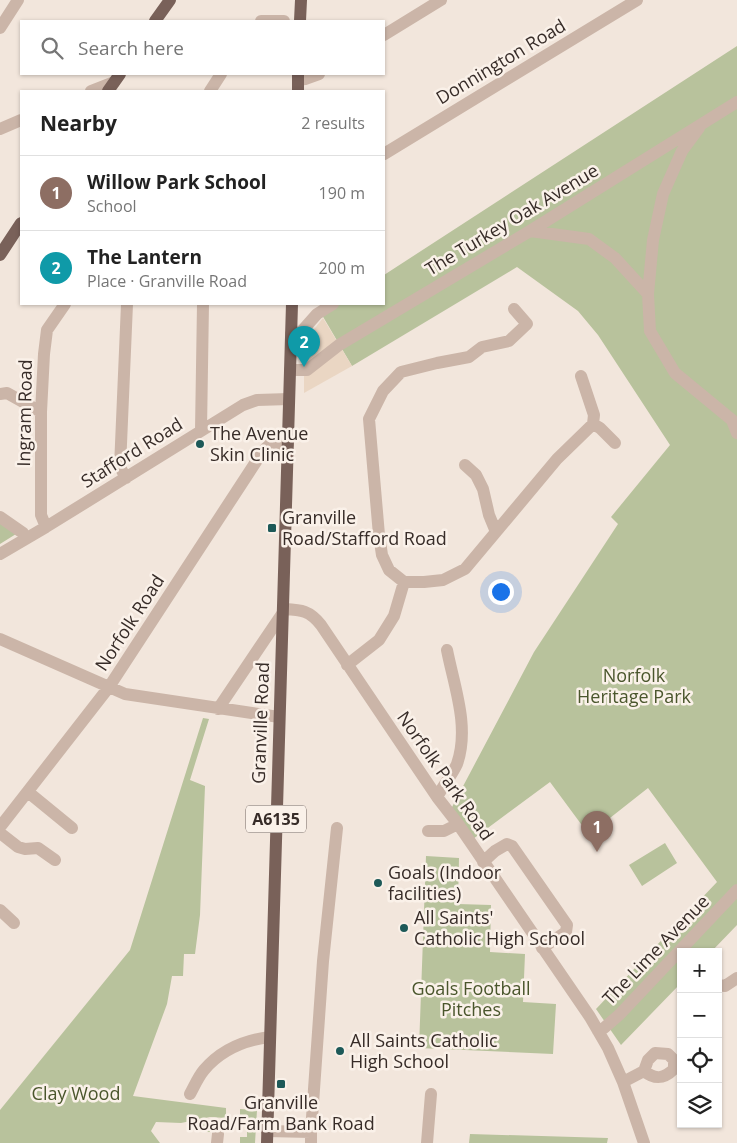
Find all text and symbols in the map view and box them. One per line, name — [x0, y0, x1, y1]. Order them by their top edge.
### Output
street label: Donnington Road — [431, 13, 570, 109]
search box — [20, 20, 385, 75]
icon: search — [38, 34, 66, 62]
text: Search here — [78, 35, 184, 61]
text: Nearby — [40, 109, 117, 137]
text: 2 results — [301, 112, 365, 134]
street label: The Turkey Oak Avenue — [420, 158, 603, 280]
text: Willow Park School — [87, 169, 267, 195]
text: 1 — [51, 182, 61, 204]
text: 190 m — [319, 182, 365, 204]
text: School — [87, 195, 137, 217]
text: The Lantern — [87, 244, 202, 270]
text: 2 — [51, 257, 61, 279]
text: 200 m — [319, 257, 365, 279]
text: Place · Granville Road — [87, 270, 247, 292]
pin: 2 — [288, 326, 320, 367]
street label: Ingram Road — [11, 359, 37, 467]
street label: Stafford Road — [76, 411, 187, 493]
place label: The Avenue Skin Clinic — [210, 421, 308, 466]
marker: The Avenue Skin Clinic — [194, 438, 206, 450]
place label: Granville Road/Stafford Road — [282, 505, 447, 550]
marker: Granville Road/Stafford Road — [266, 522, 278, 534]
street label: Norfolk Road — [89, 570, 169, 675]
your location — [488, 579, 514, 605]
street label: Granville Road — [246, 662, 274, 784]
park label: Norfolk Heritage Park — [577, 663, 691, 708]
street label: Norfolk Park Road — [392, 706, 499, 845]
road number: A6135 — [246, 806, 306, 832]
pin: 1 — [581, 811, 613, 852]
place label: Goals (Indoor facilities) — [388, 860, 502, 905]
marker: Goals (Indoor facilities) — [372, 877, 384, 889]
street label: The Lime Avenue — [597, 889, 714, 1009]
place label: All Saints' Catholic High School — [414, 905, 585, 950]
marker: All Saints' Catholic High School — [398, 922, 410, 934]
map controls — [677, 948, 722, 1128]
button: + — [677, 948, 722, 993]
park label: Goals Football Pitches — [411, 976, 531, 1021]
button: − — [677, 993, 722, 1038]
place label: All Saints Catholic High School — [350, 1028, 498, 1073]
button: locate — [677, 1038, 722, 1083]
marker: All Saints Catholic High School — [334, 1045, 346, 1057]
marker: Granville Road/Farm Bank Road — [275, 1078, 287, 1090]
park label: Clay Wood — [32, 1081, 120, 1105]
button: layers — [677, 1083, 722, 1128]
place label: Granville Road/Farm Bank Road — [187, 1090, 375, 1135]

